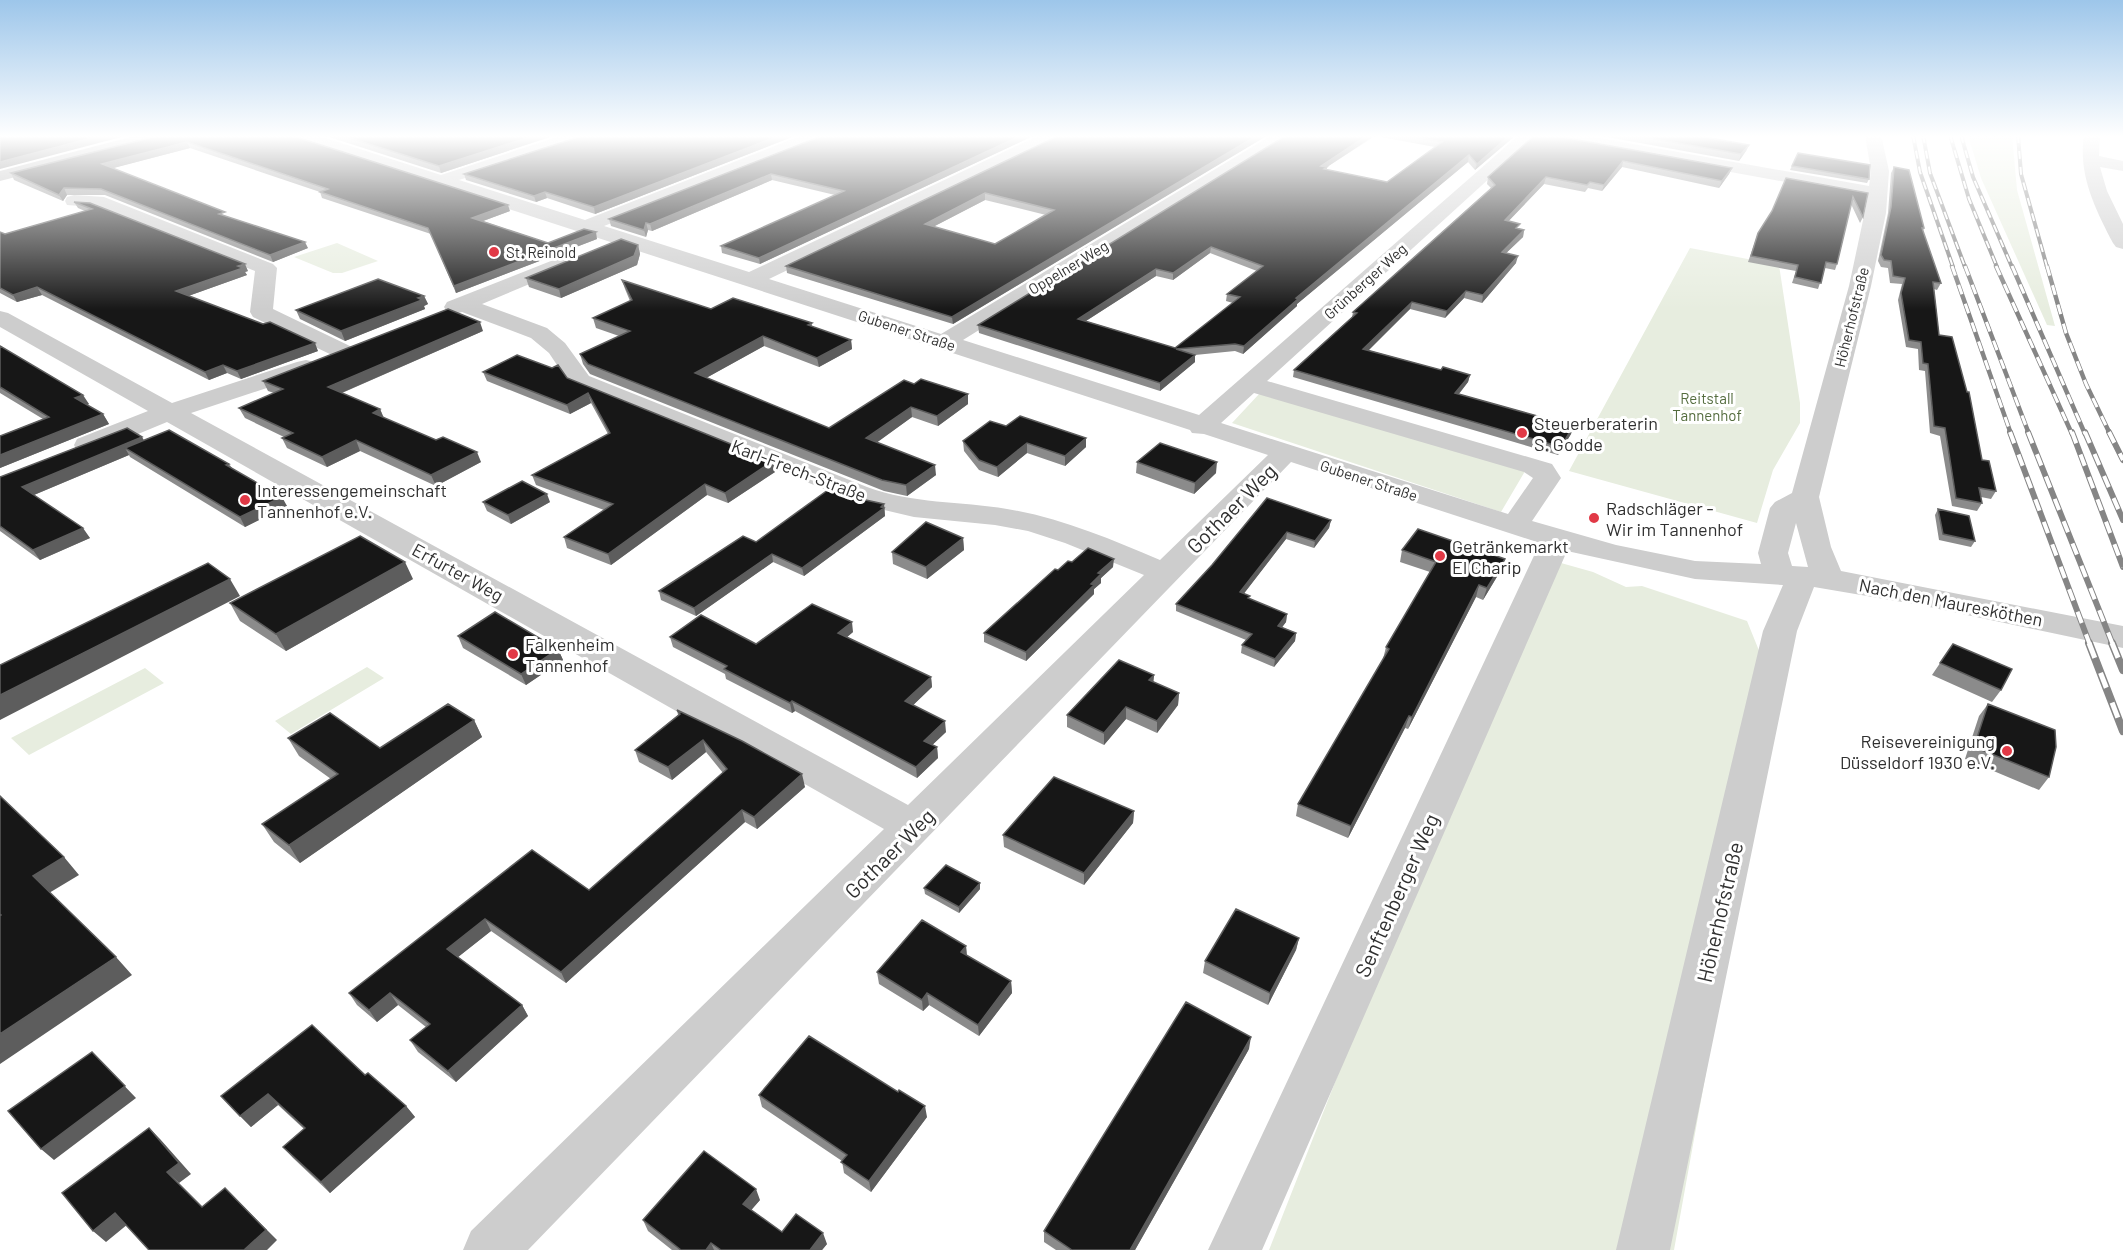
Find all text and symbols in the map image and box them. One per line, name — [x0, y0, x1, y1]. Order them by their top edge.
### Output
street label: Oppelner Weg — [1025, 236, 1111, 298]
street label: Grünberger Weg — [1320, 239, 1410, 323]
place label: St. Reinold — [506, 243, 576, 261]
marker: St. Reinold — [487, 245, 501, 259]
street label: Höherhofstraße — [1830, 265, 1872, 369]
street label: Gubener Straße — [856, 306, 958, 354]
park label: Reitstall Tannenhof — [1672, 389, 1742, 424]
place label: Steuerberaterin S. Godde — [1534, 412, 1658, 455]
marker: Steuerberaterin S. Godde — [1515, 426, 1529, 440]
street label: Karl-Frech-Straße — [729, 434, 869, 506]
street label: Gubener Straße — [1318, 456, 1420, 504]
street label: Gothaer Weg — [1181, 458, 1281, 558]
place label: Interessengemeinschaft Tannenhof e.V. — [257, 479, 447, 522]
marker: Interessengemeinschaft Tannenhof e.V. — [238, 493, 252, 507]
place label: Radschläger - Wir im Tannenhof — [1606, 497, 1743, 540]
marker: Radschläger - Wir im Tannenhof — [1587, 511, 1601, 525]
place label: Getränkemarkt El Charip — [1452, 535, 1569, 578]
street label: Erfurter Weg — [409, 538, 507, 606]
marker: Getränkemarkt El Charip — [1433, 549, 1447, 563]
street label: Nach den Mauresköthen — [1857, 573, 2045, 631]
place label: Falkenheim Tannenhof — [525, 633, 615, 676]
marker: Falkenheim Tannenhof — [506, 647, 520, 661]
place label: Reisevereinigung Düsseldorf 1930 e.V. — [1840, 730, 1995, 773]
marker: Reisevereinigung Düsseldorf 1930 e.V. — [2000, 744, 2014, 758]
street label: Gothaer Weg — [839, 803, 939, 903]
street label: Senftenberger Weg — [1349, 809, 1443, 981]
street label: Höherhofstraße — [1691, 839, 1747, 985]

